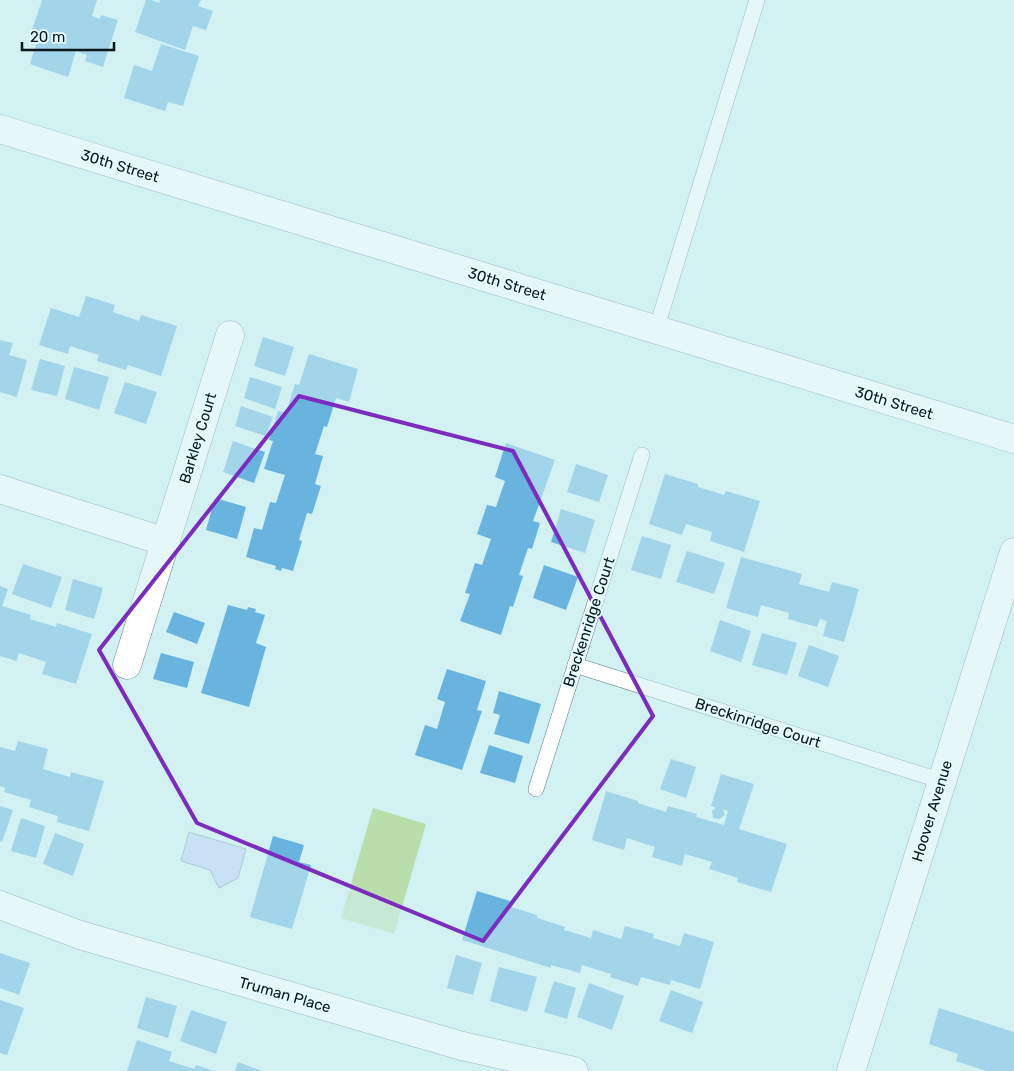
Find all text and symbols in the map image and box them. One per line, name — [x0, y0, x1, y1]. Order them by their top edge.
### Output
scale bar — [22, 20, 115, 52]
text: 20 m — [30, 28, 65, 46]
street label: 30th Street — [79, 146, 161, 186]
street label: 30th Street — [466, 264, 548, 304]
street label: 30th Street — [853, 383, 935, 423]
street label: Barkley Court — [176, 390, 220, 486]
street label: Breckenridge Court — [559, 555, 619, 689]
street label: Breckinridge Court — [693, 694, 823, 752]
street label: Hoover Avenue — [908, 758, 956, 864]
street label: Truman Place — [237, 973, 333, 1017]

